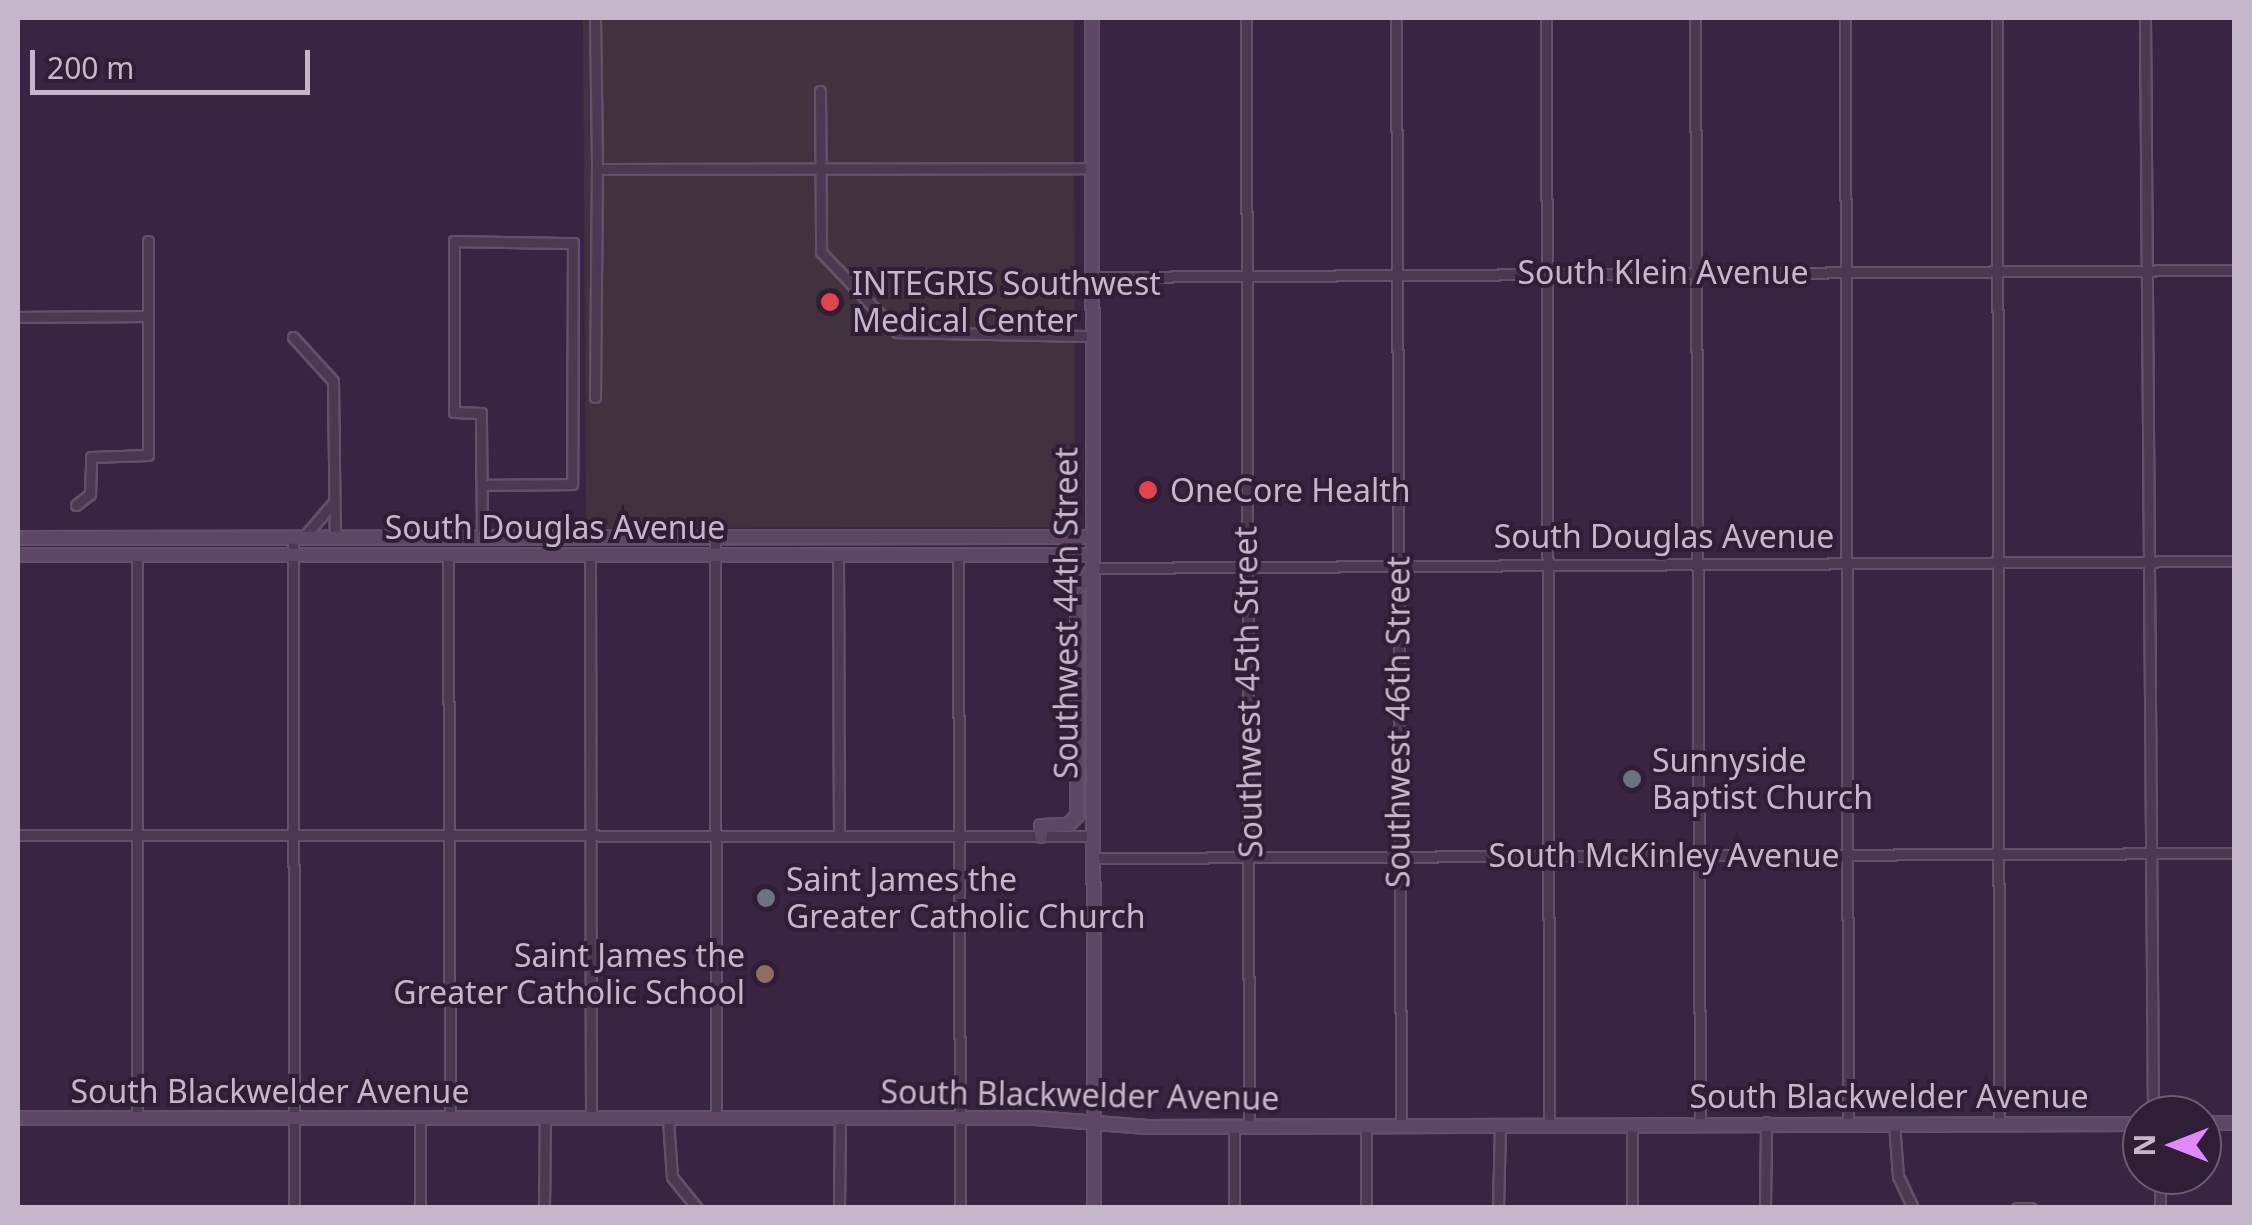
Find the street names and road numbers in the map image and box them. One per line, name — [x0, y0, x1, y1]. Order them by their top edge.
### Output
street label: South Klein Avenue — [1517, 253, 1809, 291]
street label: Southwest 44th Street — [1047, 447, 1085, 779]
street label: South Douglas Avenue — [385, 508, 725, 546]
street label: South Douglas Avenue — [1494, 517, 1834, 555]
street label: Southwest 45th Street — [1226, 526, 1270, 858]
street label: Southwest 46th Street — [1379, 556, 1417, 888]
street label: South McKinley Avenue — [1488, 836, 1840, 874]
street label: South Blackwelder Avenue — [71, 1072, 469, 1110]
street label: South Blackwelder Avenue — [880, 1072, 1280, 1118]
street label: South Blackwelder Avenue — [1690, 1077, 2088, 1115]

